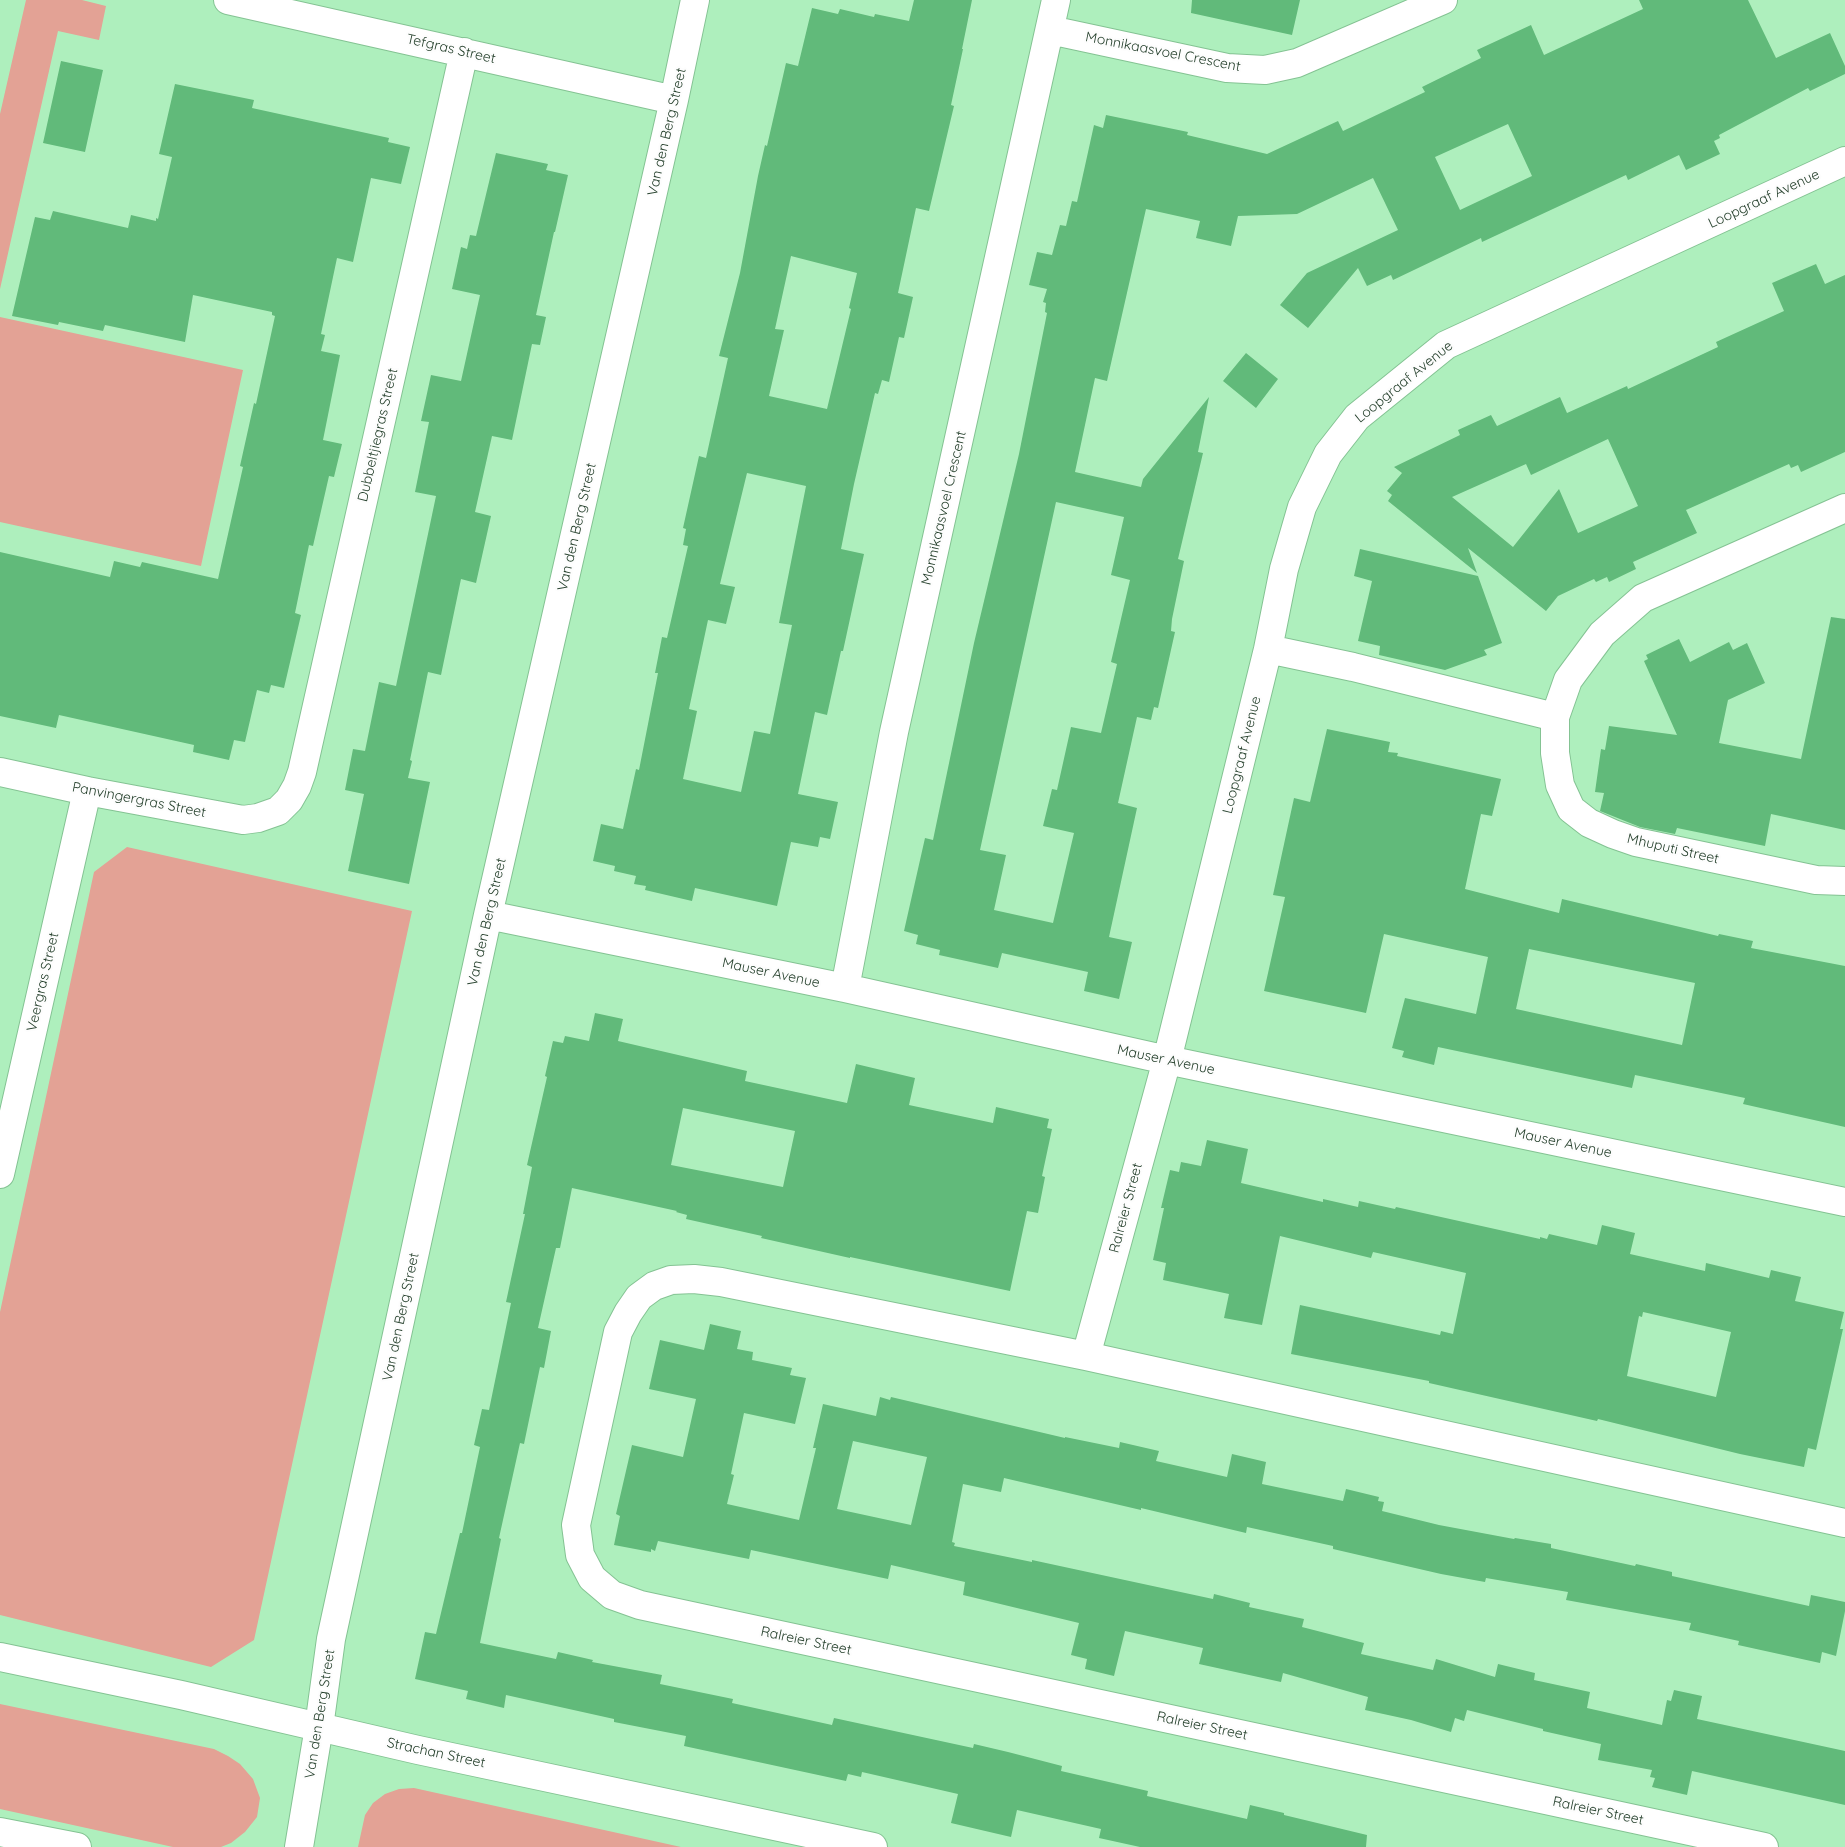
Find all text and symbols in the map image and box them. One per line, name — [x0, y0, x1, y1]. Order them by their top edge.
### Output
street label: Monnikaasvoel Crescent — [1084, 29, 1242, 75]
street label: Tefgras Street — [405, 31, 497, 67]
street label: Van den Berg Street — [644, 66, 690, 198]
street label: Loopgraaf Avenue — [1706, 166, 1822, 232]
street label: Loopgraaf Avenue — [1352, 338, 1456, 426]
street label: Dubbeltjiegras Street — [354, 367, 402, 503]
street label: Monnikaasvoel Crescent — [918, 429, 970, 587]
street label: Van den Berg Street — [554, 461, 600, 593]
street label: Loopgraaf Avenue — [1219, 694, 1265, 816]
street label: Panvingergras Street — [71, 779, 207, 821]
street label: Mhuputi Street — [1625, 830, 1721, 868]
street label: Van den Berg Street — [464, 856, 510, 988]
street label: Veergras Street — [23, 931, 63, 1033]
street label: Mauser Avenue — [721, 954, 821, 992]
street label: Mauser Avenue — [1116, 1041, 1216, 1079]
street label: Mauser Avenue — [1513, 1124, 1613, 1162]
street label: Ralreier Street — [1106, 1161, 1146, 1255]
street label: Van den Berg Street — [379, 1251, 423, 1383]
street label: Ralreier Street — [759, 1623, 853, 1659]
street label: Van den Berg Street — [301, 1648, 339, 1780]
street label: Ralreier Street — [1155, 1708, 1249, 1744]
street label: Strachan Street — [385, 1734, 487, 1772]
street label: Ralreier Street — [1551, 1793, 1645, 1829]

